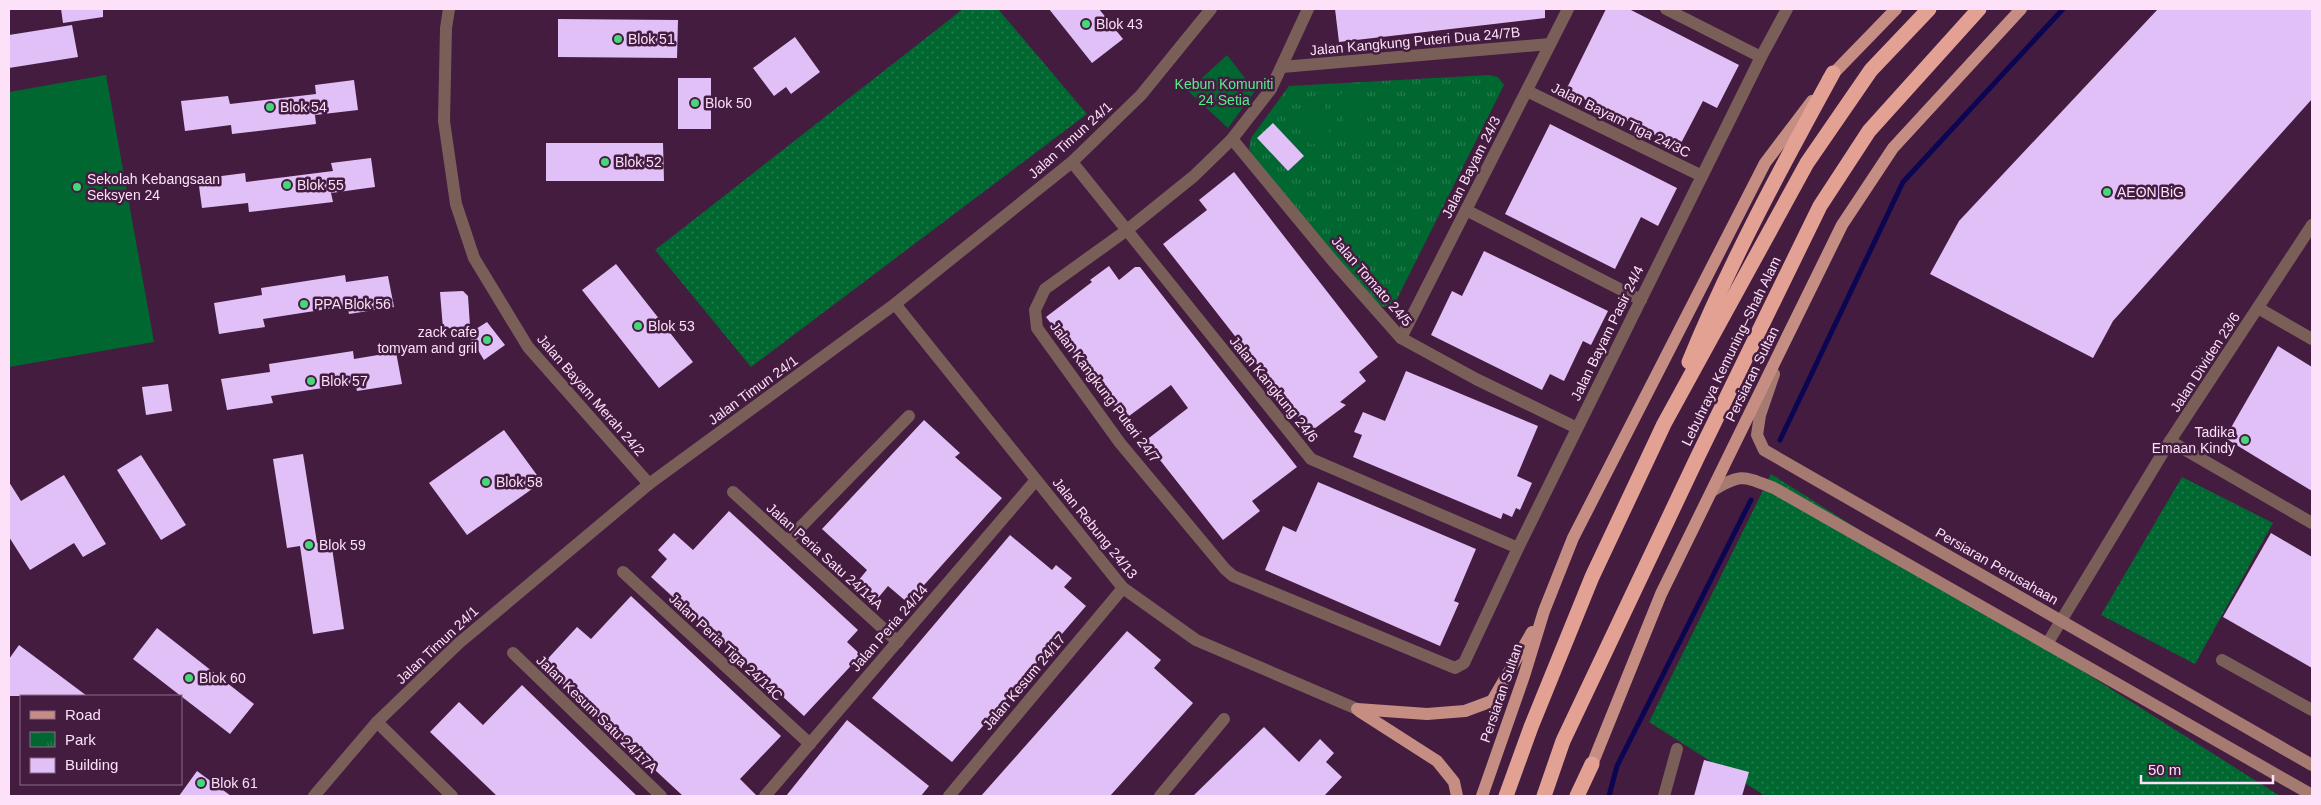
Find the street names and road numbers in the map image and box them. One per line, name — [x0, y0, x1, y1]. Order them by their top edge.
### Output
street label: Jalan Kangkung Puteri Dua 24/7B — [1309, 24, 1521, 58]
street label: Jalan Bayam Tiga 24/3C — [1549, 79, 1693, 161]
street label: Jalan Timun 24/1 — [1025, 98, 1115, 182]
street label: Jalan Bayam 24/3 — [1438, 113, 1504, 221]
street label: Jalan Tomato 24/5 — [1329, 233, 1416, 329]
street label: Lebuhraya Kemuning–Shah Alam — [1678, 254, 1784, 448]
street label: Jalan Bayam Pasir 24/4 — [1567, 263, 1647, 403]
street label: Jalan Dividen 23/6 — [2167, 309, 2243, 415]
street label: Jalan Kangkung Puteri 24/7 — [1047, 318, 1163, 466]
street label: Persiaran Sultan — [1722, 324, 1782, 424]
street label: Jalan Bayam Merah 24/2 — [534, 331, 648, 459]
street label: Jalan Kangkung 24/6 — [1226, 333, 1322, 445]
street label: Jalan Timun 24/1 — [705, 352, 801, 428]
street label: Jalan Rebung 24/13 — [1049, 474, 1141, 582]
street label: Jalan Peria Satu 24/14A — [764, 500, 887, 613]
street label: Persiaran Perusahaan — [1933, 524, 2061, 608]
street label: Jalan Peria 24/14 — [847, 581, 931, 674]
street label: Jalan Peria Tiga 24/14C — [666, 590, 786, 704]
street label: Jalan Timun 24/1 — [393, 603, 482, 687]
street label: Jalan Kesum 24/17 — [979, 631, 1069, 733]
street label: Persiaran Sultan — [1477, 641, 1525, 745]
street label: Jalan Kesum Satu 24/17A — [533, 652, 661, 776]

